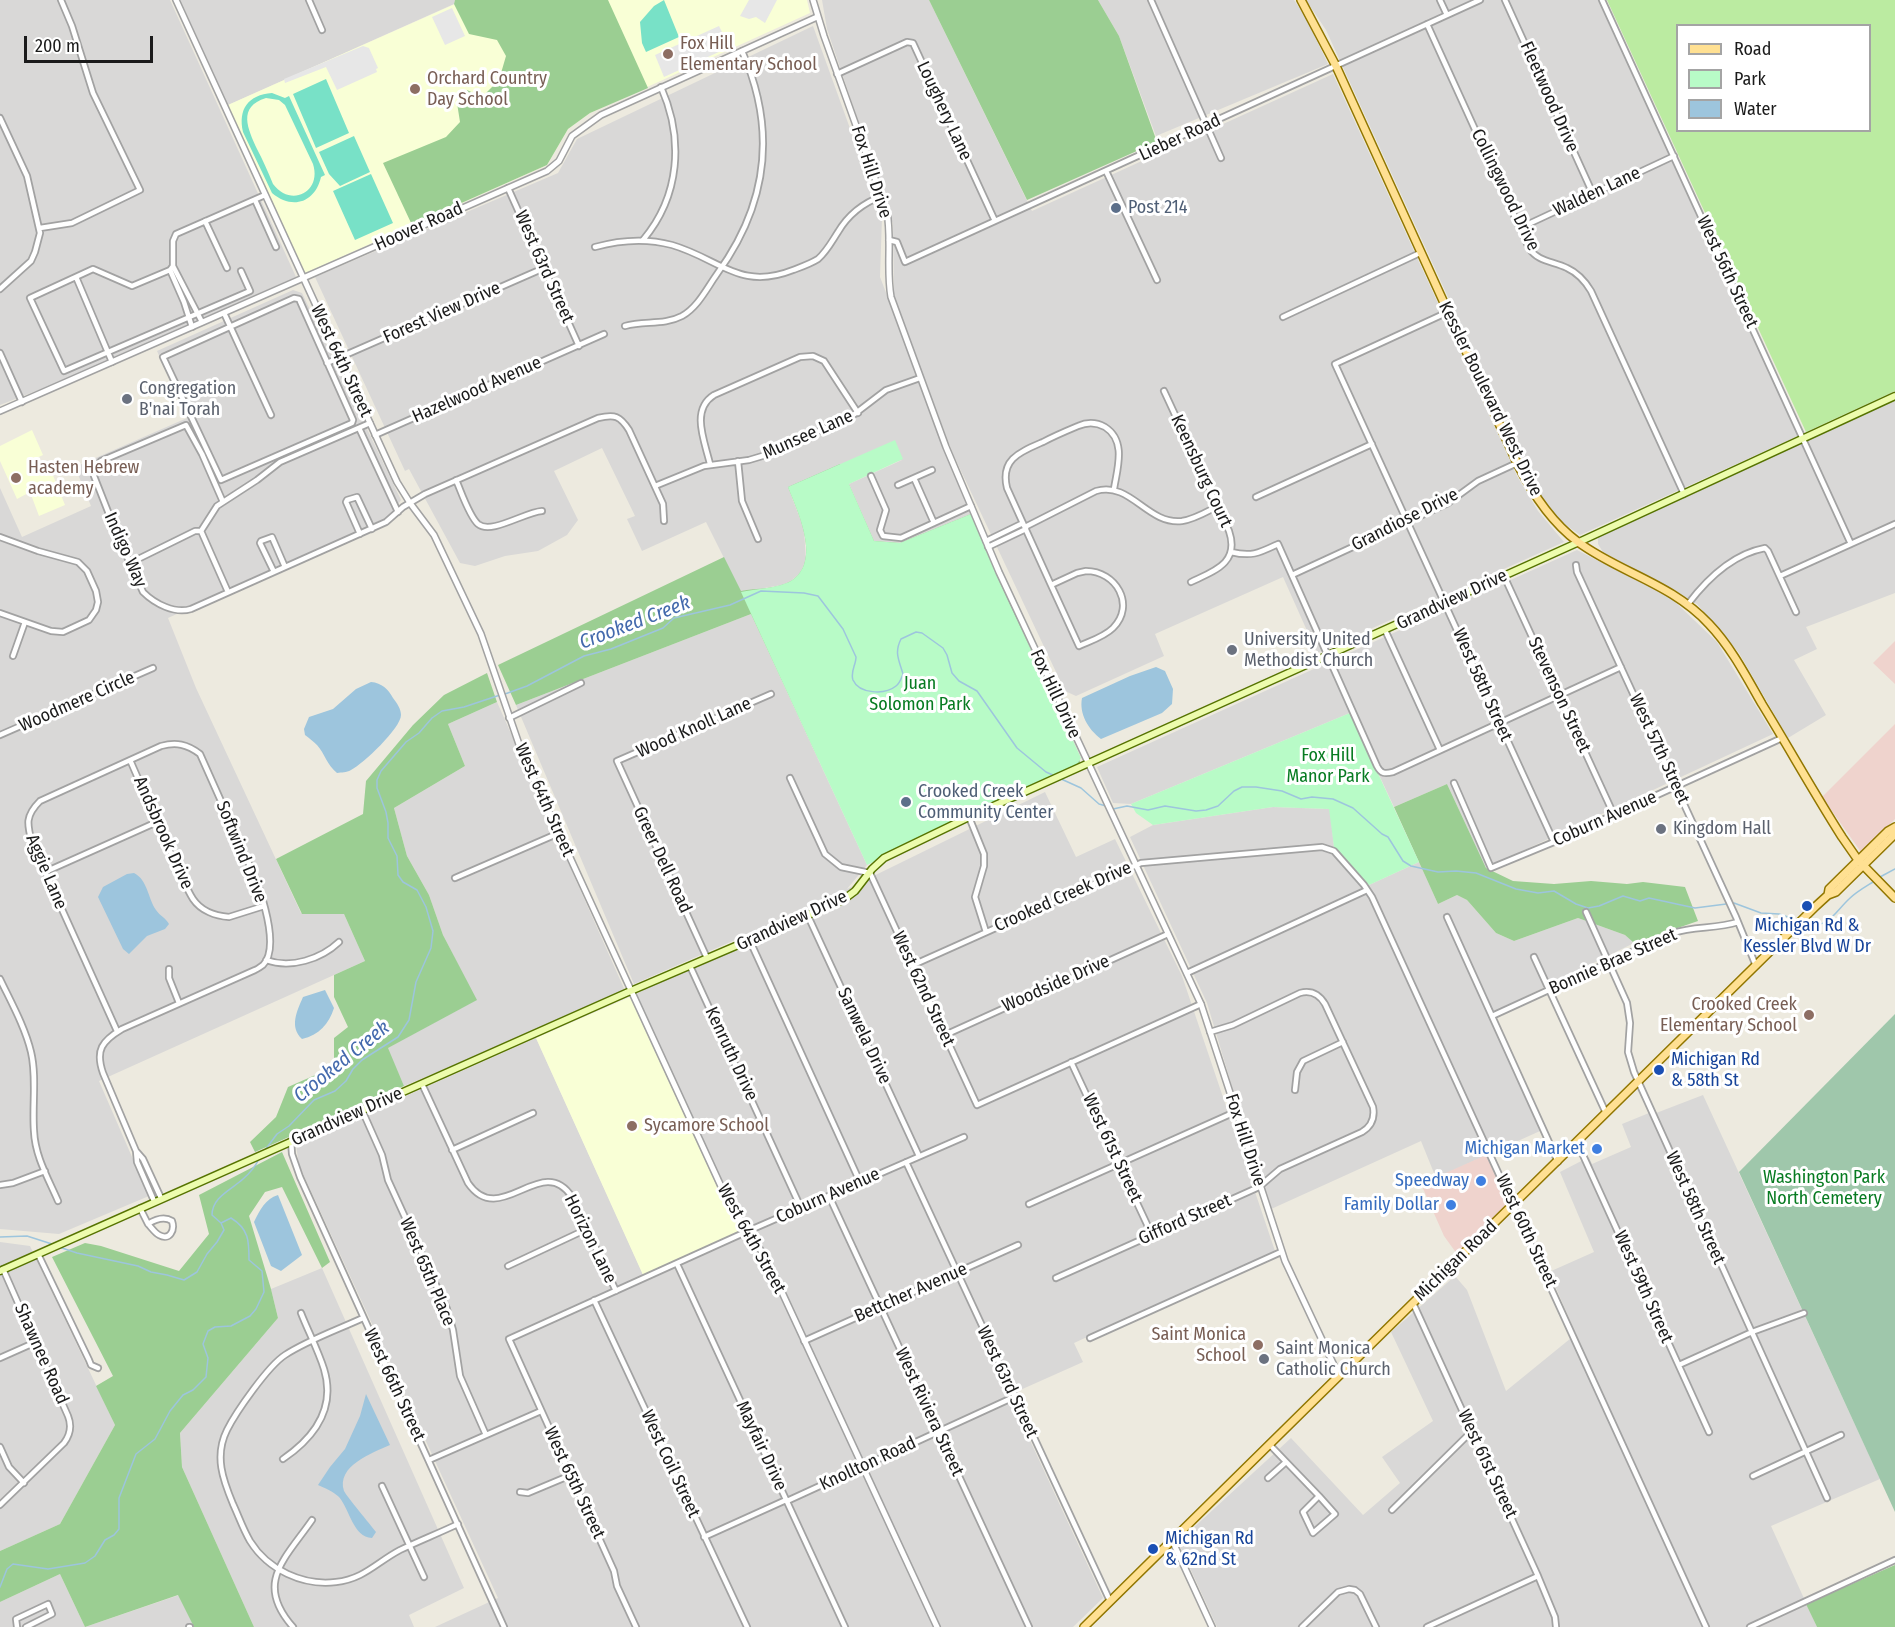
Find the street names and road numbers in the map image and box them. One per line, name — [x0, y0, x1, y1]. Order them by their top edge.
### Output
street label: Fleetwood Drive — [1515, 38, 1583, 156]
street label: Loughery Lane — [912, 58, 976, 164]
street label: Lieber Road — [1136, 110, 1224, 166]
street label: Fox Hill Drive — [846, 123, 896, 221]
street label: Collingwood Drive — [1466, 126, 1544, 254]
street label: Walden Lane — [1550, 162, 1644, 222]
street label: Hoover Road — [371, 198, 467, 256]
street label: West 63rd Street — [510, 207, 578, 327]
street label: West 56th Street — [1692, 213, 1762, 331]
street label: Forest View Drive — [380, 278, 504, 348]
street label: Kessler Boulevard West Drive — [1433, 298, 1547, 500]
street label: West 64th Street — [306, 301, 376, 421]
street label: Hazelwood Avenue — [409, 352, 545, 428]
street label: Munsee Lane — [760, 406, 856, 464]
street label: Keensburg Court — [1165, 411, 1237, 531]
street label: Grandiose Drive — [1348, 484, 1462, 556]
street label: Indigo Way — [99, 509, 151, 591]
street label: Grandview Drive — [1393, 565, 1511, 635]
street label: West 58th Street — [1448, 625, 1516, 745]
street label: Stevenson Street — [1523, 634, 1595, 756]
street label: Fox Hill Drive — [1025, 646, 1085, 742]
street label: Woodmere Circle — [16, 667, 138, 737]
street label: West 57th Street — [1624, 690, 1694, 808]
street label: Wood Knoll Lane — [633, 693, 755, 763]
street label: West 64th Street — [509, 740, 579, 860]
street label: Andsbrook Drive — [128, 773, 198, 893]
street label: Coburn Avenue — [1550, 786, 1660, 852]
street label: Softwind Drive — [211, 798, 271, 906]
street label: Greer Dell Road — [628, 803, 696, 917]
street label: Aggie Lane — [21, 831, 71, 913]
street label: Crooked Creek Drive — [991, 857, 1135, 937]
street label: Grandview Drive — [733, 886, 851, 956]
street label: Bonnie Brae Street — [1546, 924, 1680, 1000]
street label: West 62nd Street — [887, 928, 959, 1050]
street label: Woodside Drive — [999, 951, 1113, 1017]
street label: Sanwela Drive — [832, 984, 896, 1088]
street label: Kenruth Drive — [700, 1004, 762, 1104]
street label: Grandview Drive — [288, 1083, 406, 1151]
street label: West 61st Street — [1077, 1090, 1147, 1206]
street label: Fox Hill Drive — [1220, 1091, 1270, 1189]
street label: West 58th Street — [1661, 1148, 1729, 1268]
street label: Coburn Avenue — [773, 1163, 883, 1229]
street label: West 60th Street — [1490, 1171, 1562, 1291]
street label: West 64th Street — [712, 1181, 790, 1297]
street label: Gifford Street — [1135, 1190, 1235, 1250]
street label: Horizon Lane — [559, 1191, 621, 1287]
street label: West 65th Place — [394, 1215, 460, 1329]
street label: Michigan Road — [1410, 1216, 1502, 1306]
street label: West 59th Street — [1609, 1228, 1677, 1346]
street label: Bettcher Avenue — [851, 1259, 971, 1327]
street label: Shawnee Road — [9, 1300, 73, 1408]
street label: West 63rd Street — [972, 1323, 1042, 1441]
street label: West 66th Street — [358, 1325, 430, 1445]
street label: West Riviera Street — [890, 1345, 968, 1479]
street label: Mayfair Drive — [731, 1398, 791, 1494]
street label: West 61st Street — [1452, 1406, 1522, 1522]
street label: West Coil Street — [636, 1407, 704, 1521]
street label: West 65th Street — [539, 1424, 609, 1542]
street label: Knollton Road — [816, 1432, 920, 1496]

